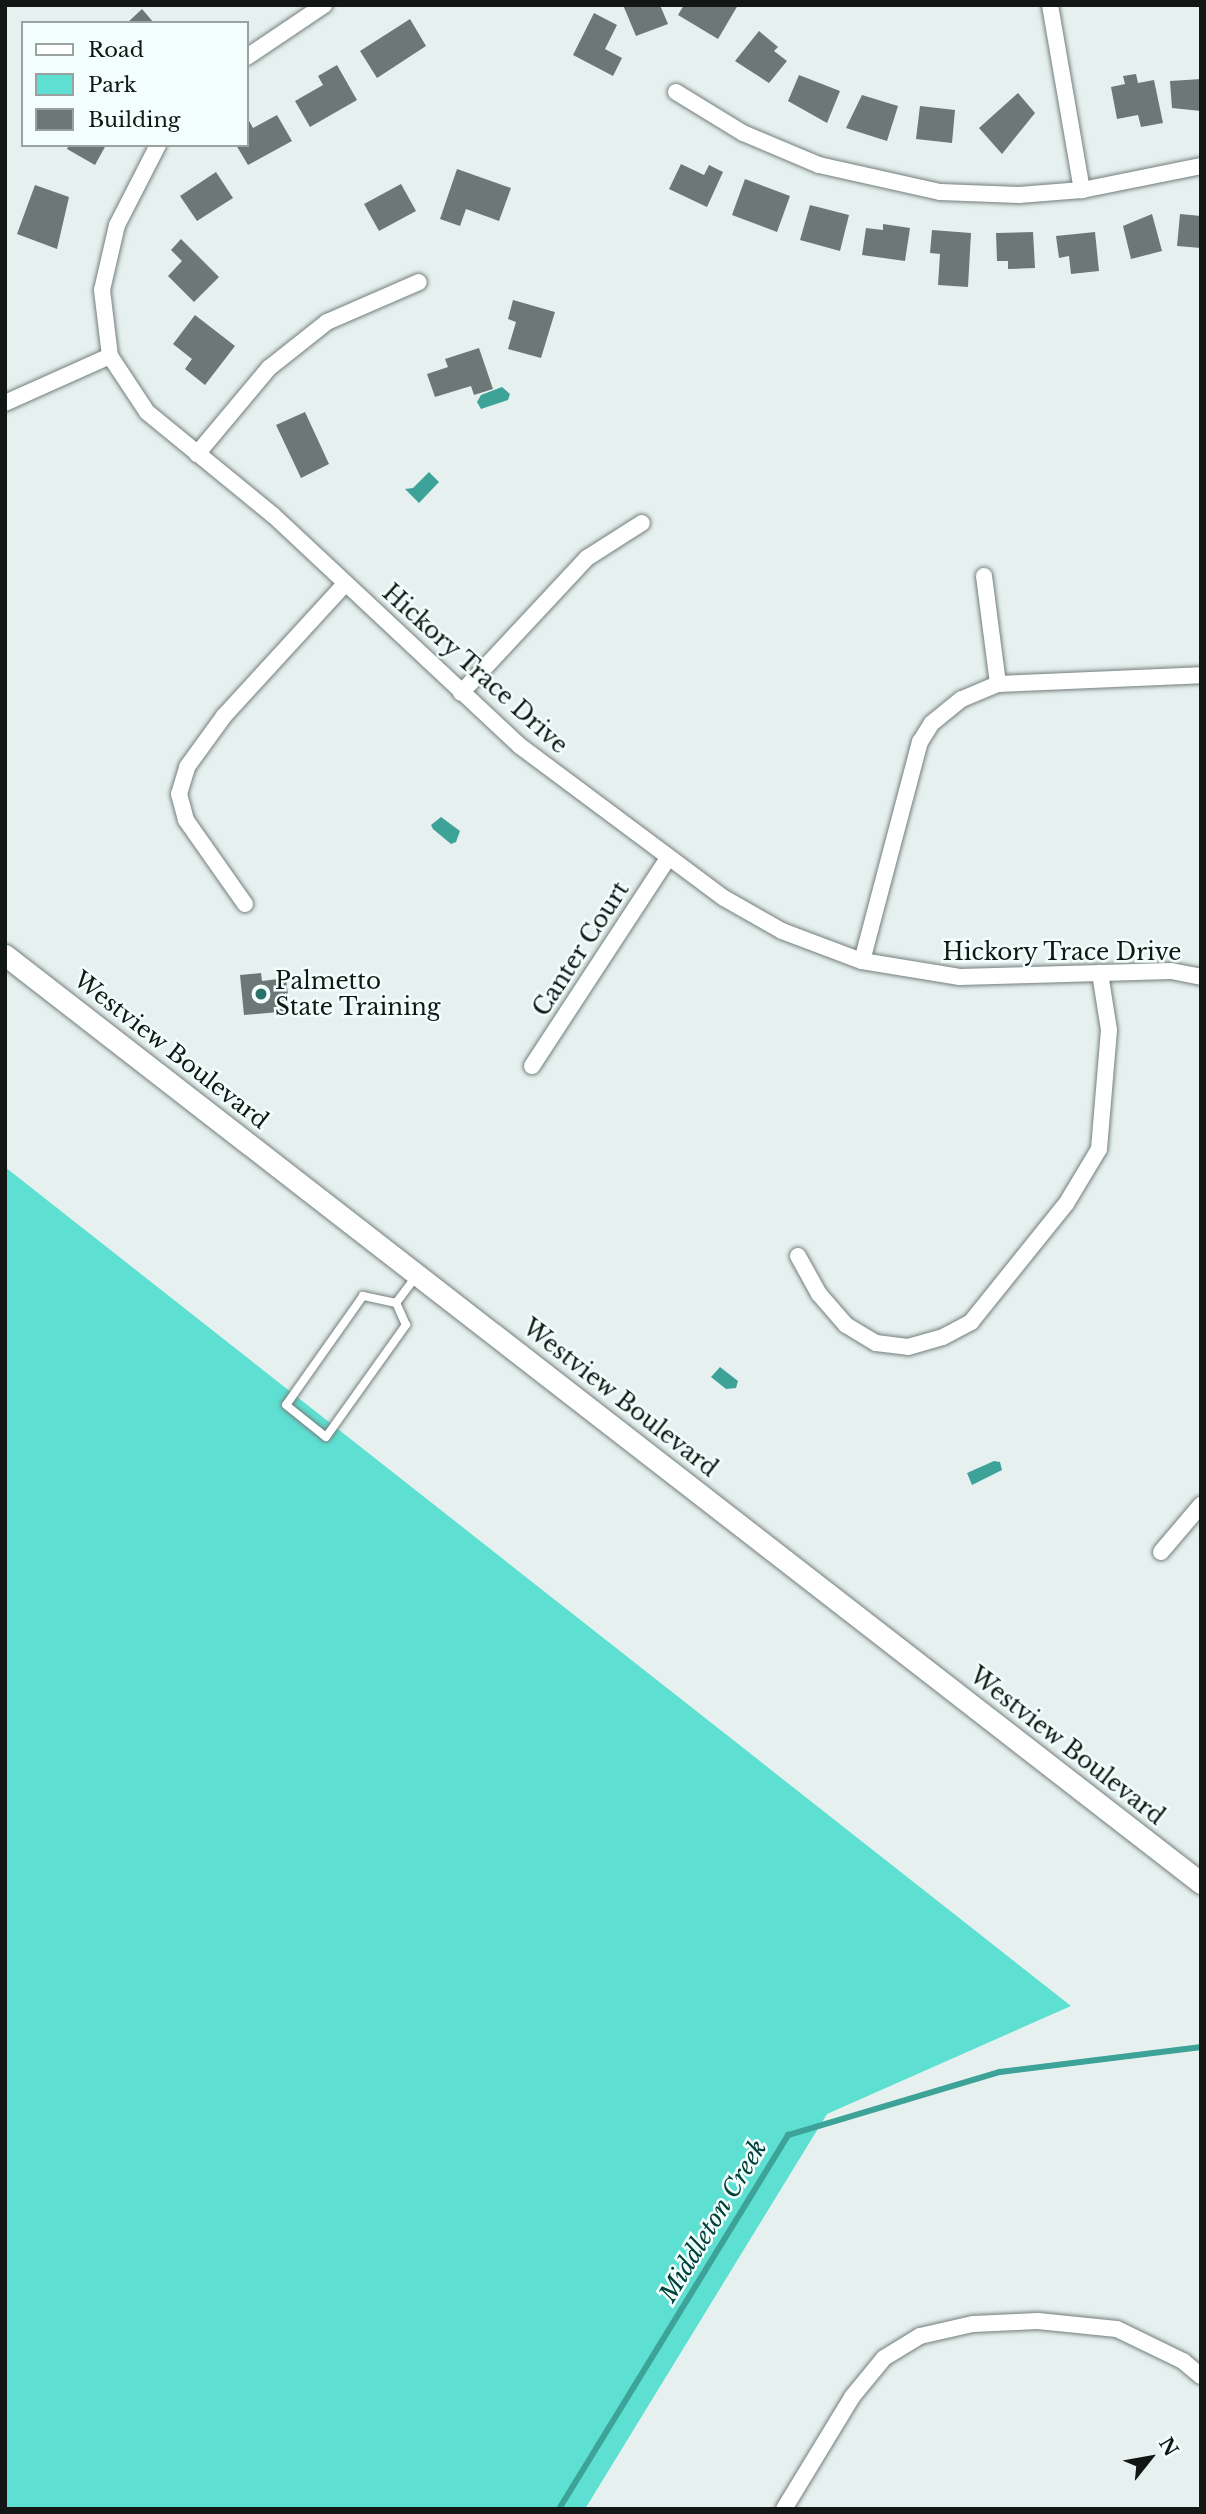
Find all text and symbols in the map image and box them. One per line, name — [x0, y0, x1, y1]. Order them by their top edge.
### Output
legend — [21, 21, 248, 147]
text: Road — [88, 37, 144, 63]
text: Park — [88, 72, 137, 98]
text: Building — [88, 107, 180, 133]
street label: Hickory Trace Drive — [376, 578, 574, 760]
street label: Canter Court — [527, 876, 635, 1022]
street label: Hickory Trace Drive — [942, 938, 1182, 966]
street label: Westview Boulevard — [68, 965, 274, 1135]
place label: Palmetto State Training — [275, 967, 441, 1021]
marker: Palmetto State Training — [253, 986, 269, 1002]
street label: Westview Boulevard — [517, 1313, 723, 1483]
street label: Westview Boulevard — [964, 1661, 1170, 1831]
water label: Middleton Creek — [653, 2134, 773, 2308]
north arrow — [1115, 2423, 1185, 2493]
text: N — [1154, 2433, 1183, 2461]

